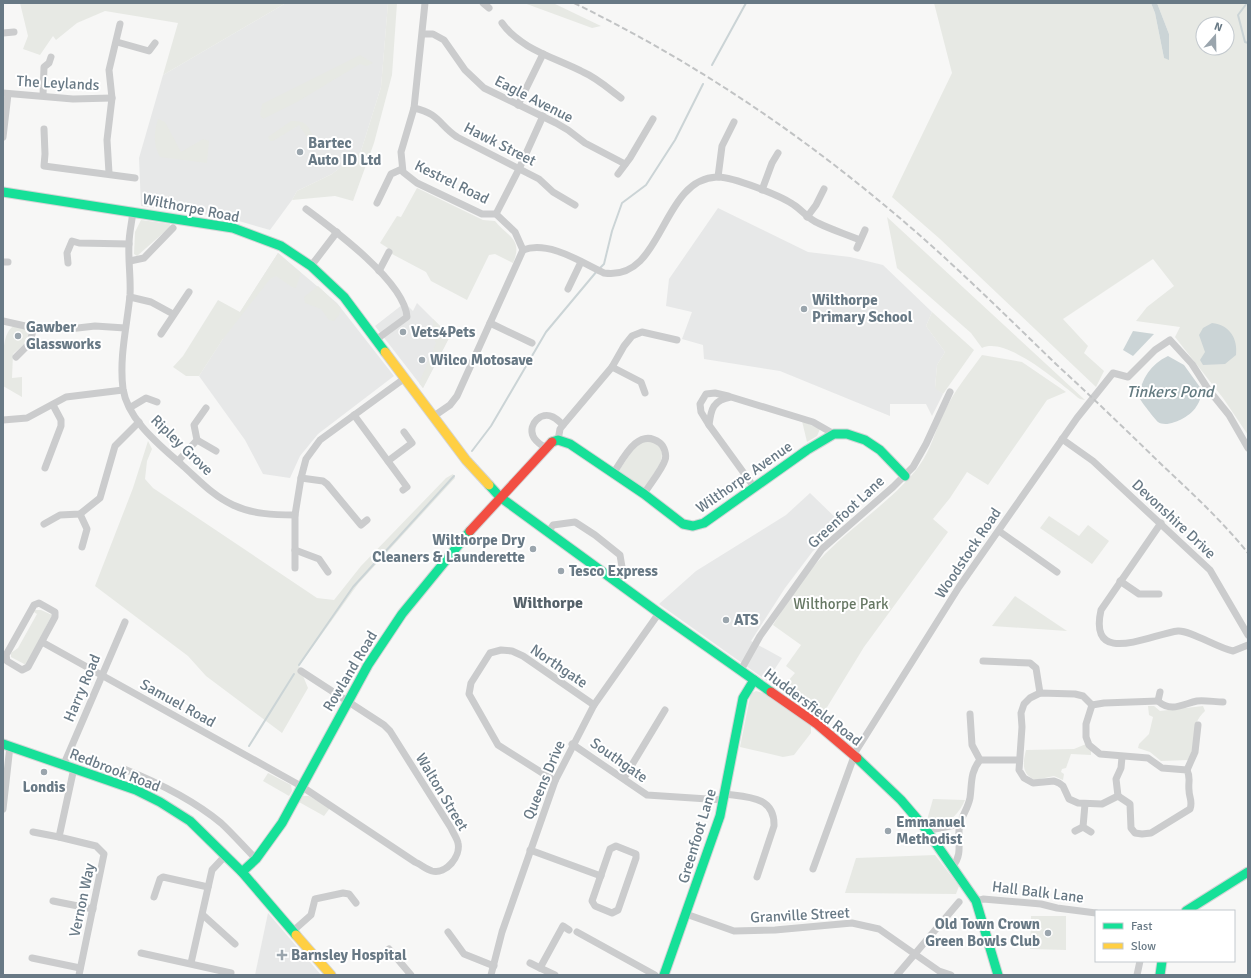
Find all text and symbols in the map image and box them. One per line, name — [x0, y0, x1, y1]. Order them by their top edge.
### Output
north arrow — [1195, 16, 1235, 56]
text: N — [1212, 20, 1224, 34]
street label: Eagle Avenue — [492, 71, 576, 127]
street label: The Leylands — [16, 72, 100, 94]
street label: Hawk Street — [461, 118, 539, 170]
place label: Bartec Auto ID Ltd — [308, 134, 381, 169]
marker: Bartec Auto ID Ltd — [295, 147, 305, 157]
street label: Kestrel Road — [412, 156, 492, 208]
street label: Wilthorpe Road — [141, 190, 241, 226]
place label: Wilthorpe Primary School — [812, 291, 913, 326]
marker: Wilthorpe Primary School — [799, 304, 809, 314]
place label: Gawber Glassworks — [26, 318, 101, 353]
place label: Vets4Pets — [411, 323, 476, 341]
marker: Vets4Pets — [398, 327, 408, 337]
marker: Gawber Glassworks — [13, 331, 23, 341]
place label: Wilco Motosave — [430, 351, 533, 369]
marker: Wilco Motosave — [417, 355, 427, 365]
water label: Tinkers Pond — [1126, 382, 1216, 402]
street label: Ripley Grove — [147, 411, 217, 479]
street label: Wilthorpe Avenue — [692, 437, 796, 517]
street label: Greenfoot Lane — [804, 472, 888, 552]
street label: Devonshire Drive — [1128, 476, 1220, 562]
street label: Woodstock Road — [931, 504, 1005, 602]
place label: Wilthorpe Dry Cleaners & Launderette — [372, 531, 526, 566]
marker: Wilthorpe Dry Cleaners & Launderette — [528, 544, 538, 554]
place label: Tesco Express — [569, 562, 658, 580]
marker: Tesco Express — [556, 566, 566, 576]
district label: Wilthorpe — [513, 593, 583, 613]
park label: Wilthorpe Park — [793, 595, 889, 613]
place label: ATS — [734, 611, 759, 629]
marker: ATS — [721, 615, 731, 625]
street label: Rowland Road — [319, 627, 381, 715]
street label: Northgate — [527, 640, 591, 692]
street label: Harry Road — [60, 652, 104, 724]
street label: Huddersfield Road — [761, 664, 865, 750]
street label: Samuel Road — [137, 675, 219, 731]
street label: Southgate — [587, 734, 651, 786]
street label: Queens Drive — [519, 738, 569, 822]
street label: Redbrook Road — [67, 744, 163, 796]
street label: Walton Street — [412, 750, 472, 834]
marker: Londis — [39, 767, 49, 777]
place label: Londis — [23, 778, 66, 796]
street label: Greenfoot Lane — [674, 787, 720, 885]
place label: Emmanuel Methodist — [896, 813, 965, 848]
marker: Emmanuel Methodist — [883, 826, 893, 836]
street label: Vernon Way — [65, 861, 99, 939]
street label: Hall Balk Lane — [991, 877, 1085, 907]
street label: Granville Street — [750, 903, 850, 927]
legend — [1095, 910, 1235, 962]
place label: Old Town Crown Green Bowls Club — [925, 915, 1040, 950]
text: Fast — [1131, 919, 1152, 934]
marker: Old Town Crown Green Bowls Club — [1043, 928, 1053, 938]
text: Slow — [1131, 939, 1156, 954]
place label: Barnsley Hospital — [291, 946, 407, 964]
marker: Barnsley Hospital — [276, 949, 288, 961]

